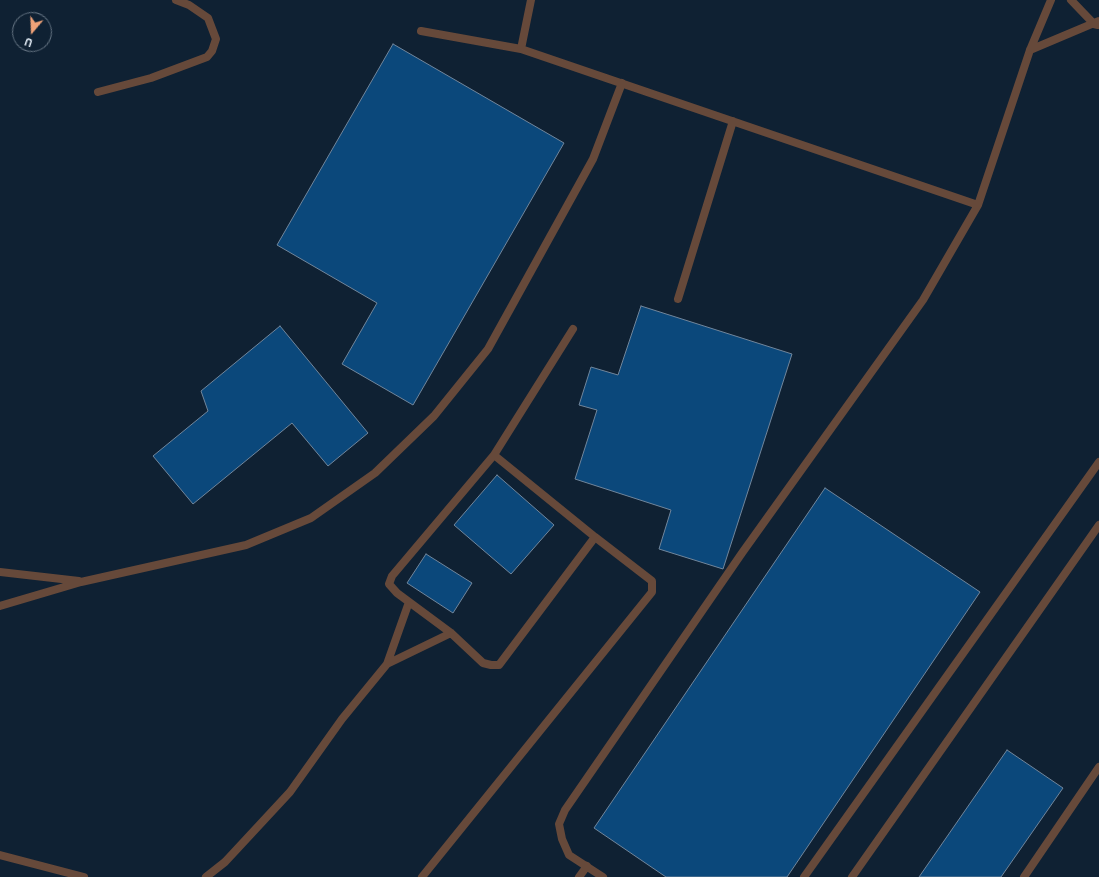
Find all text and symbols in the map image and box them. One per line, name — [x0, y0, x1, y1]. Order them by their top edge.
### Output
north arrow — [12, 12, 52, 52]
text: U — [23, 35, 34, 50]

